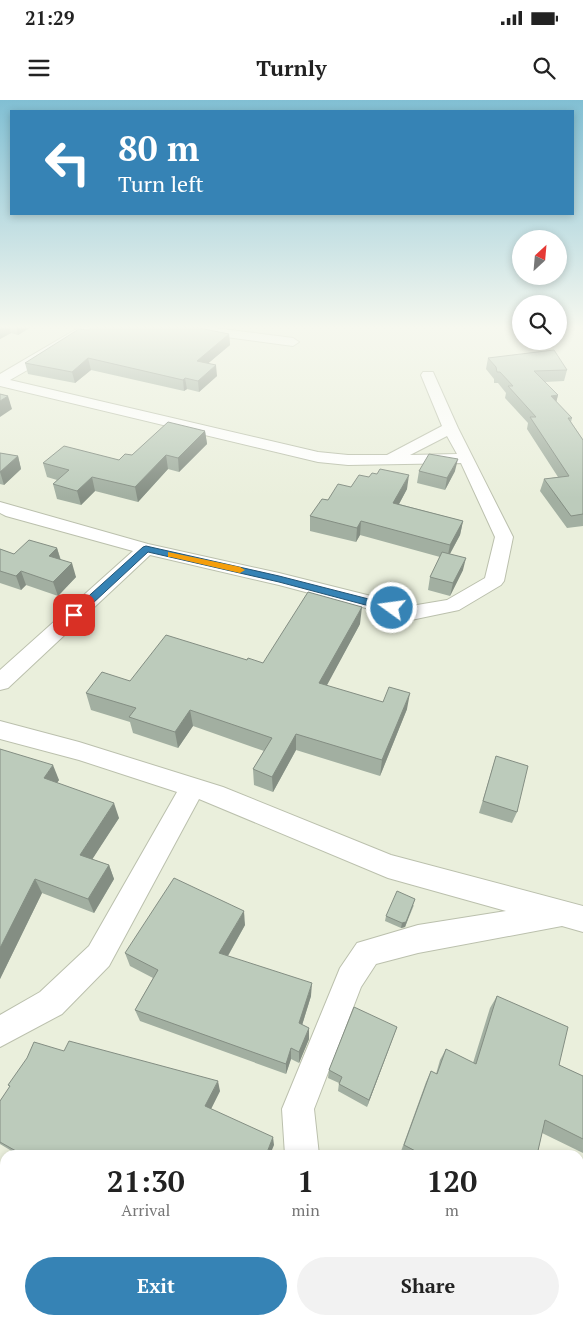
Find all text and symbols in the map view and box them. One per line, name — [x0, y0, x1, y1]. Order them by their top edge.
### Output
text: 21:29 — [25, 5, 74, 30]
text: Turnly — [256, 53, 327, 82]
icon: menu — [25, 54, 53, 82]
icon: search — [530, 54, 558, 82]
text: 80 m — [118, 125, 199, 171]
icon: left — [35, 130, 100, 195]
text: Turn left — [118, 169, 204, 198]
north arrow — [512, 230, 568, 285]
map controls — [512, 230, 567, 350]
button: search — [512, 295, 567, 350]
position arrow — [365, 581, 417, 633]
pin — [53, 594, 95, 636]
icon: arrive — [60, 601, 88, 629]
text: 21:30 — [107, 1161, 185, 1201]
text: 1 — [297, 1161, 314, 1201]
text: 120 — [426, 1161, 477, 1201]
text: Arrival — [121, 1199, 170, 1221]
text: min — [292, 1199, 320, 1221]
text: m — [445, 1199, 459, 1221]
button: Exit — [25, 1257, 287, 1315]
button: Share — [297, 1257, 559, 1315]

